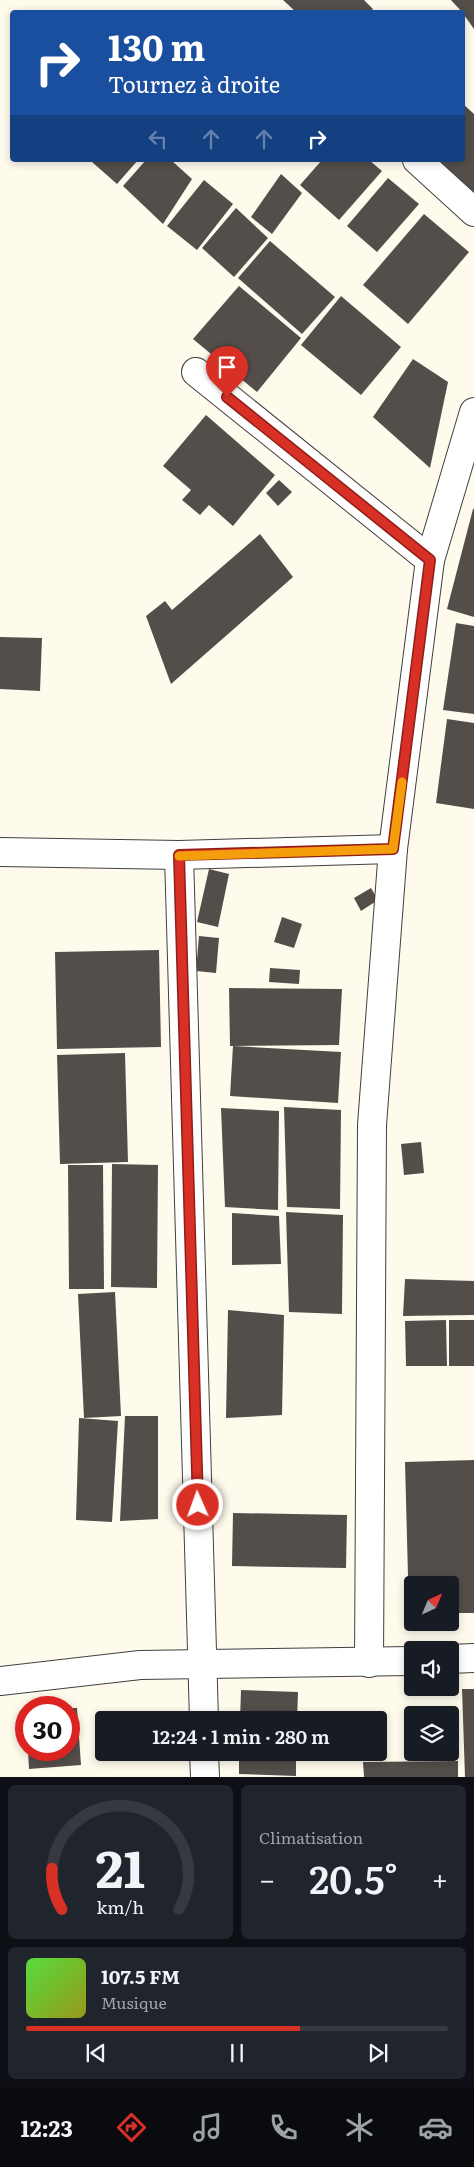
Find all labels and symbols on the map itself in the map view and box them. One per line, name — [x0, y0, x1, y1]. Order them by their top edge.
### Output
pin — [206, 346, 248, 397]
position arrow — [171, 1478, 223, 1530]
north arrow — [404, 1576, 459, 1631]
speed limit sign: 30 — [15, 1696, 80, 1761]

